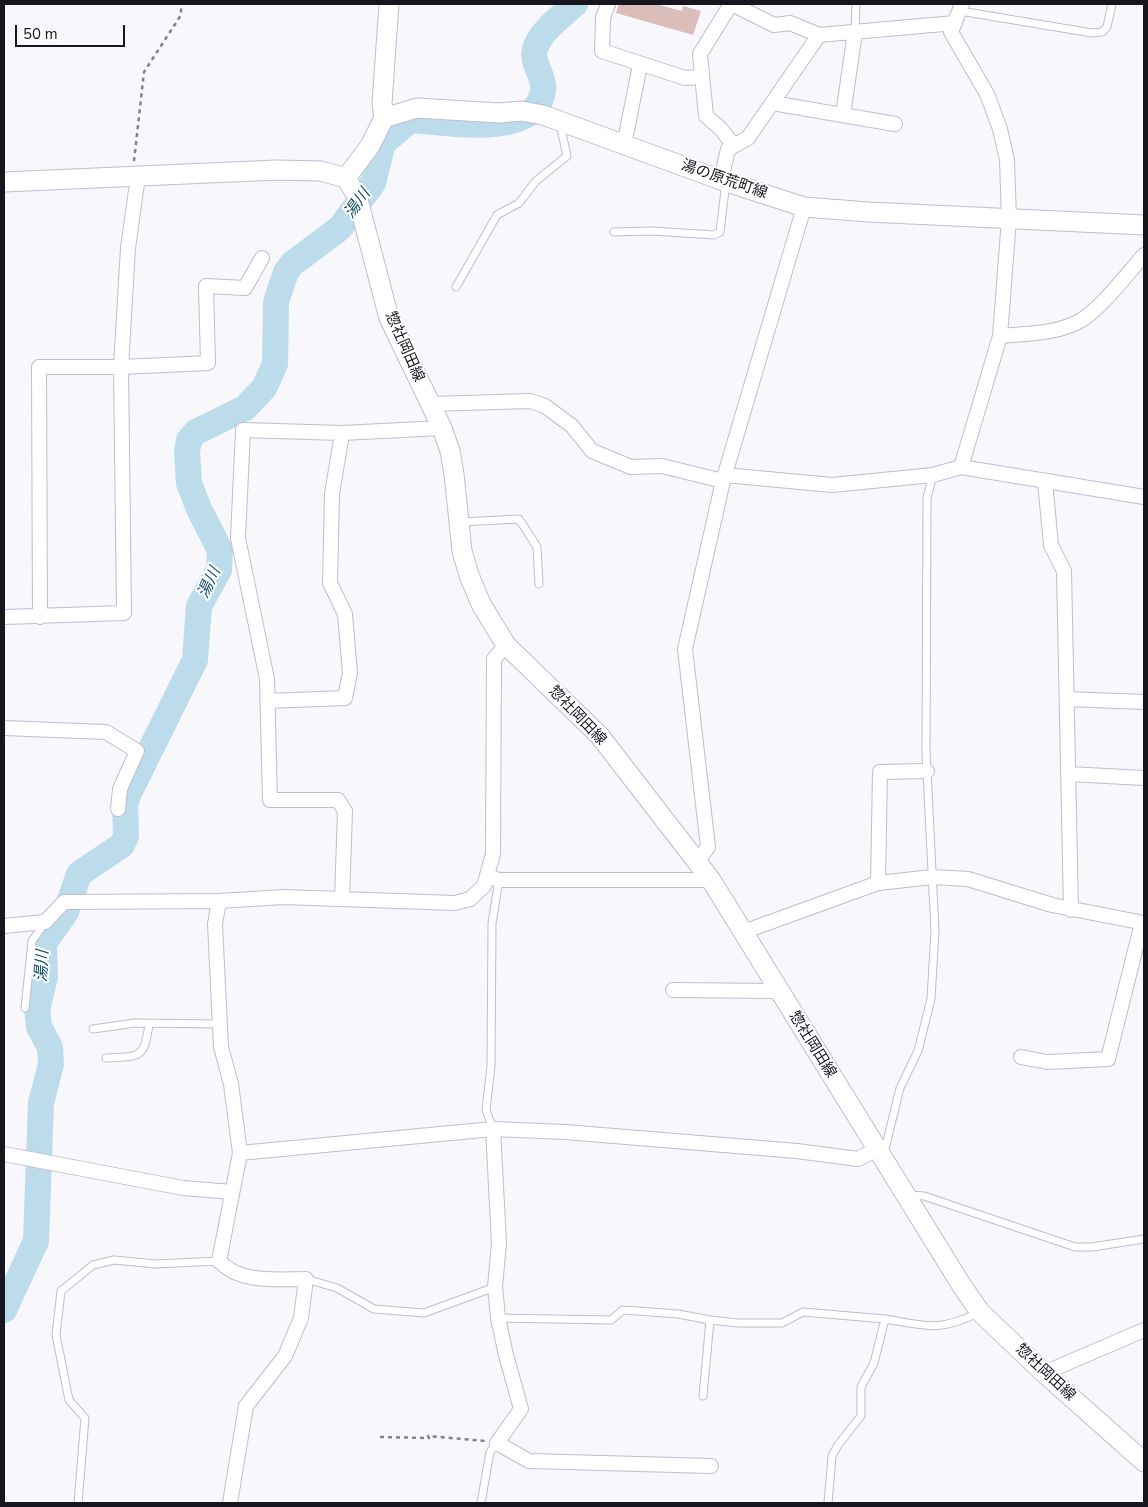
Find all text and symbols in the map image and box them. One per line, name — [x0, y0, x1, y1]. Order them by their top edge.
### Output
scale bar — [18, 15, 128, 47]
text: 50 m — [23, 24, 58, 44]
street label: 湯の原荒町線 — [679, 157, 769, 203]
water label: 湯川 — [341, 185, 375, 223]
street label: 惣社岡田線 — [381, 309, 427, 385]
water label: 湯川 — [195, 564, 225, 602]
street label: 惣社岡田線 — [544, 683, 610, 749]
water label: 湯川 — [33, 950, 53, 982]
street label: 惣社岡田線 — [784, 1008, 840, 1082]
street label: 惣社岡田線 — [1011, 1341, 1079, 1405]

